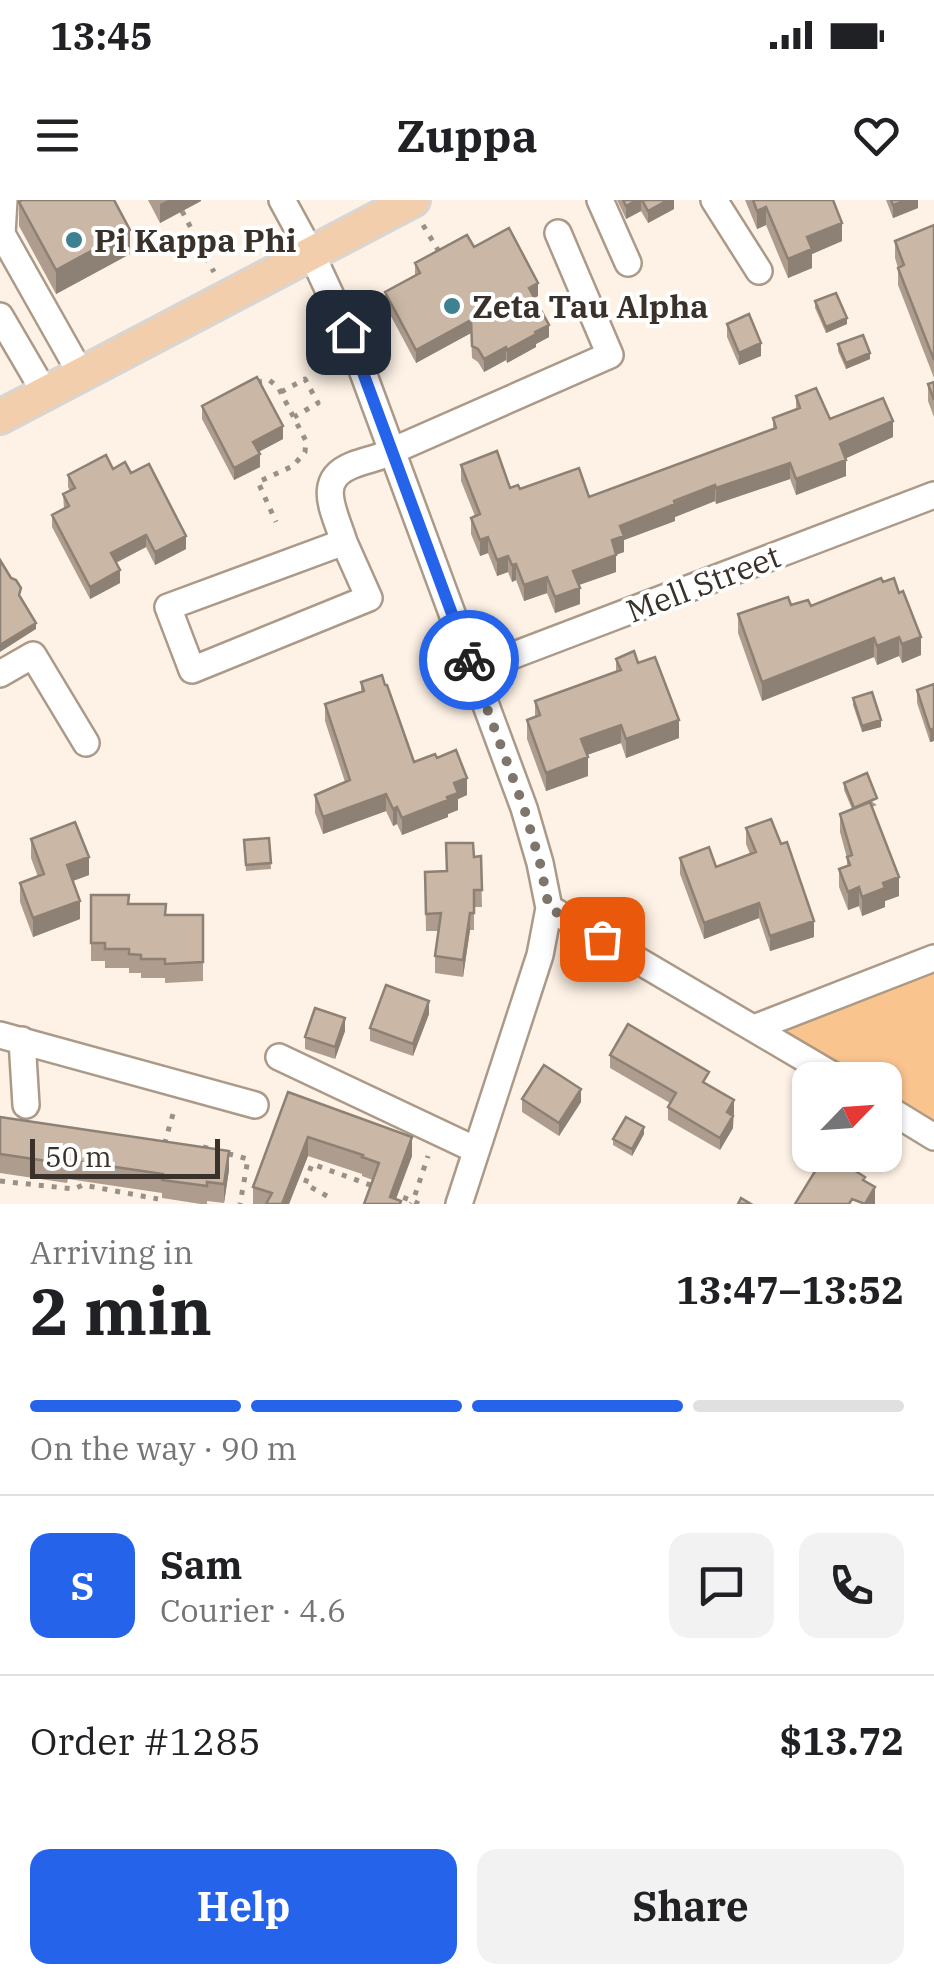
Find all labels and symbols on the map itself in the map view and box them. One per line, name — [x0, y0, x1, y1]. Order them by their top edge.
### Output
place label: Pi Kappa Phi — [94, 219, 296, 261]
marker: Pi Kappa Phi — [63, 229, 85, 251]
place label: Zeta Tau Alpha — [472, 285, 708, 327]
pin — [306, 290, 391, 375]
marker: Zeta Tau Alpha — [441, 295, 463, 317]
street label: Mell Street — [620, 534, 786, 632]
courier — [419, 610, 519, 710]
pin — [560, 897, 645, 982]
north arrow — [792, 1062, 902, 1172]
scale bar — [30, 1134, 220, 1178]

